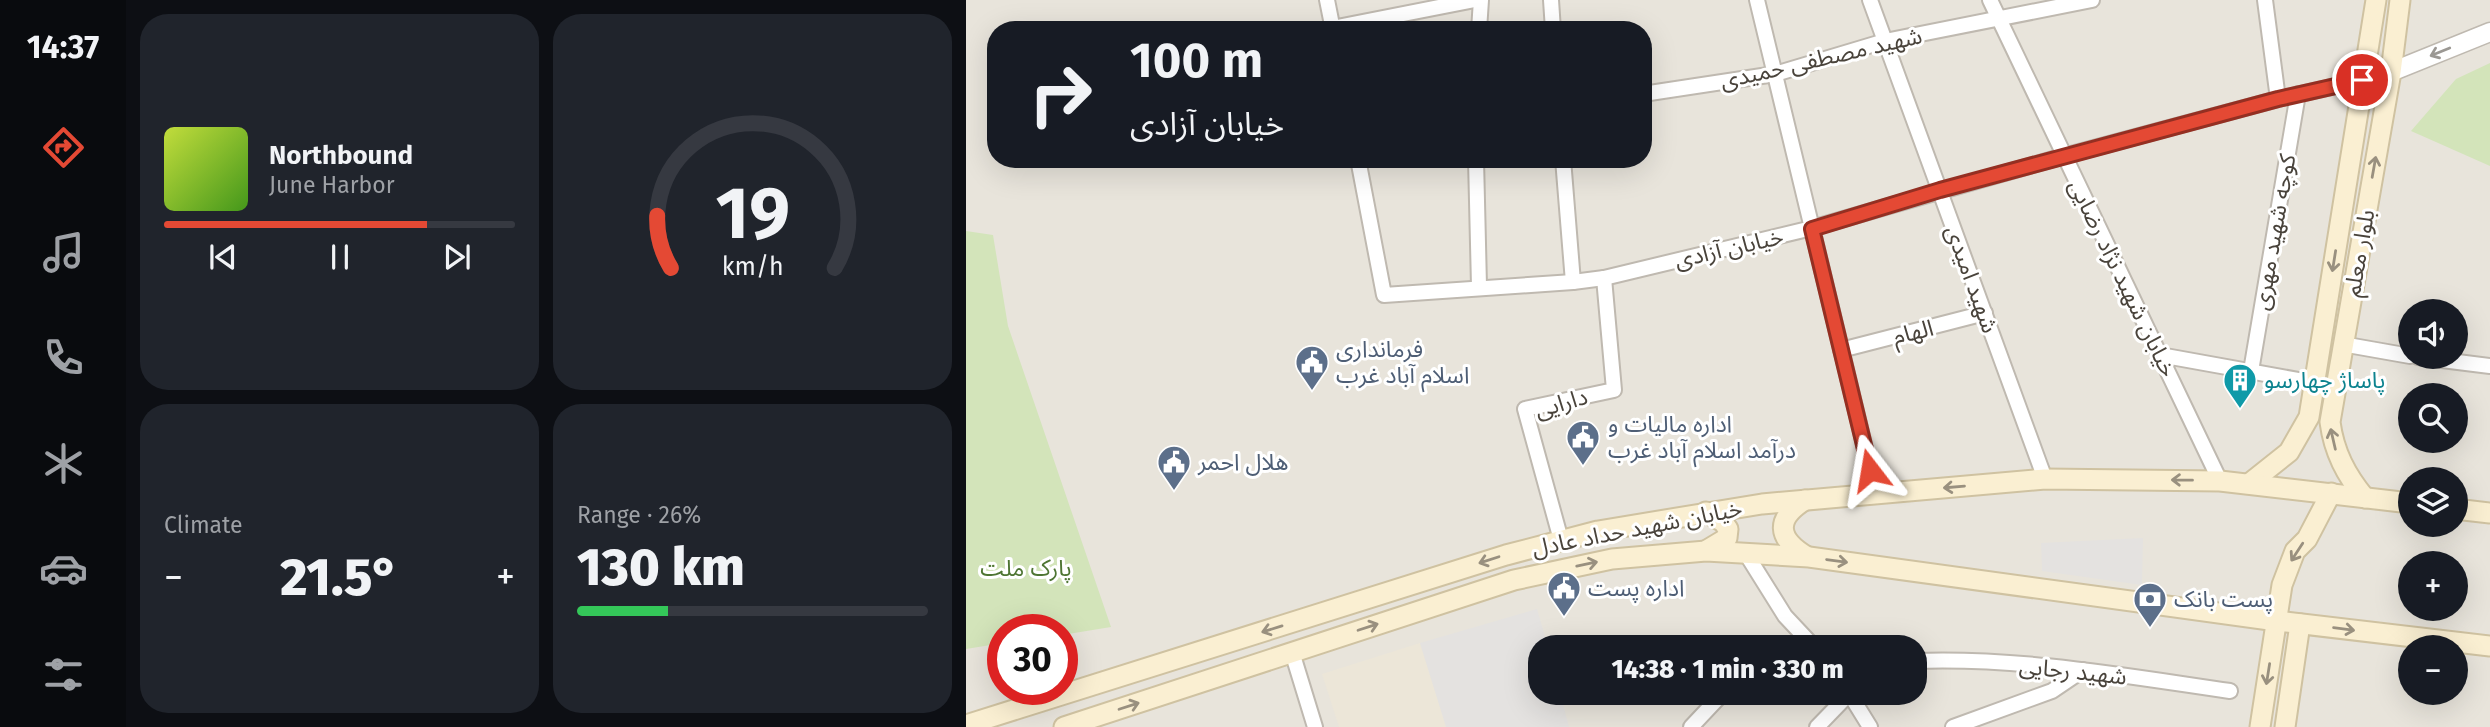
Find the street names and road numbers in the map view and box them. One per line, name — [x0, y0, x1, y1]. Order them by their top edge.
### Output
street label: شهید مصطفی حمیدی — [1717, 21, 1925, 95]
street label: کوچه شهید مهری — [2246, 151, 2303, 312]
street label: خیابان شهید نژاد رضایی — [2063, 175, 2183, 381]
street label: بلوار معلم — [2338, 207, 2383, 299]
street label: شهید امیدی — [1940, 221, 2004, 337]
street label: خیابان آزادی — [1672, 222, 1786, 274]
street label: الهام — [1890, 313, 1937, 354]
street label: دارایی — [1531, 382, 1591, 424]
street label: خیابان شهید حداد عادل — [1529, 494, 1745, 562]
street label: شهید رجایی — [2018, 651, 2128, 691]

